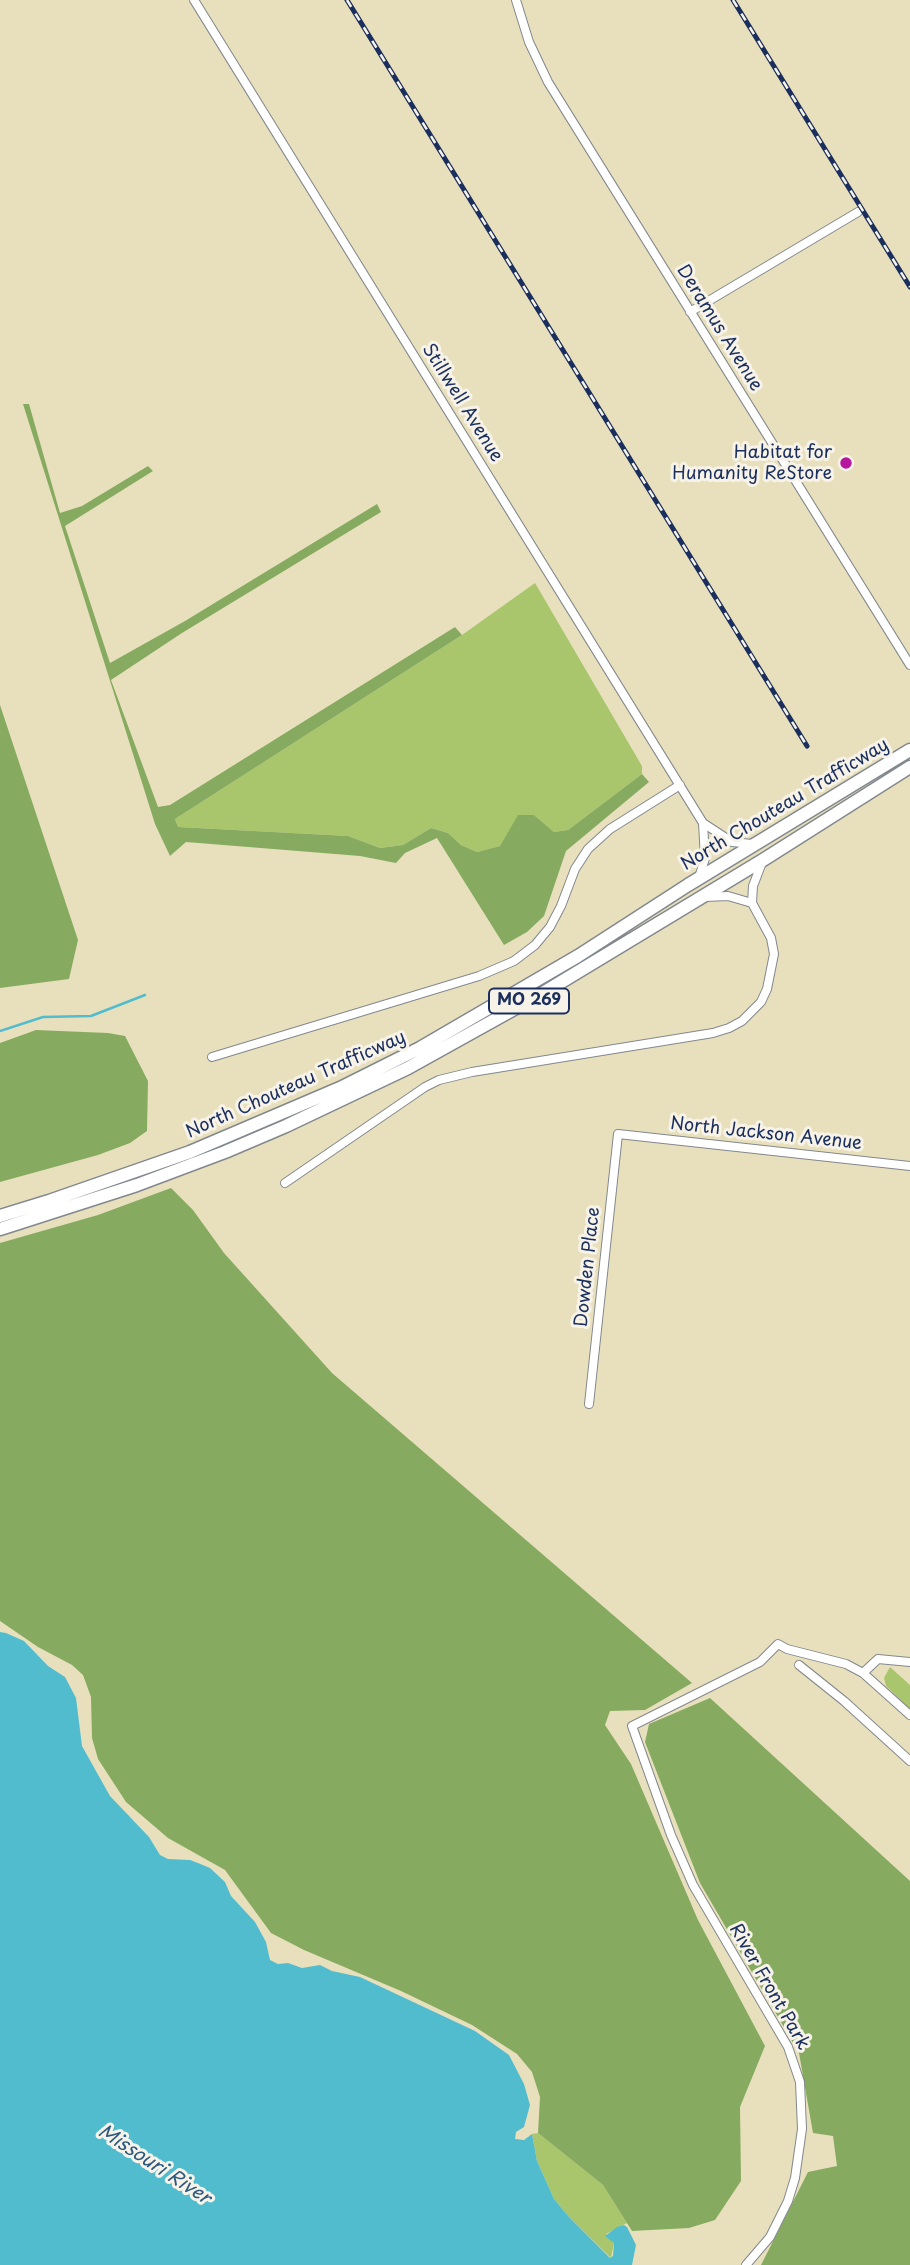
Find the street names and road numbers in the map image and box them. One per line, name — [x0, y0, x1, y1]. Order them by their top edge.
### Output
street label: Deramus Avenue — [672, 261, 766, 395]
street label: Stillwell Avenue — [417, 340, 507, 466]
street label: North Chouteau Trafficway — [677, 734, 893, 876]
road number: MO 269 — [489, 988, 569, 1014]
street label: North Chouteau Trafficway — [183, 1027, 409, 1143]
street label: North Jackson Avenue — [669, 1113, 863, 1155]
street label: Dowden Place — [571, 1206, 605, 1328]
street label: River Front Park — [724, 1920, 814, 2054]

